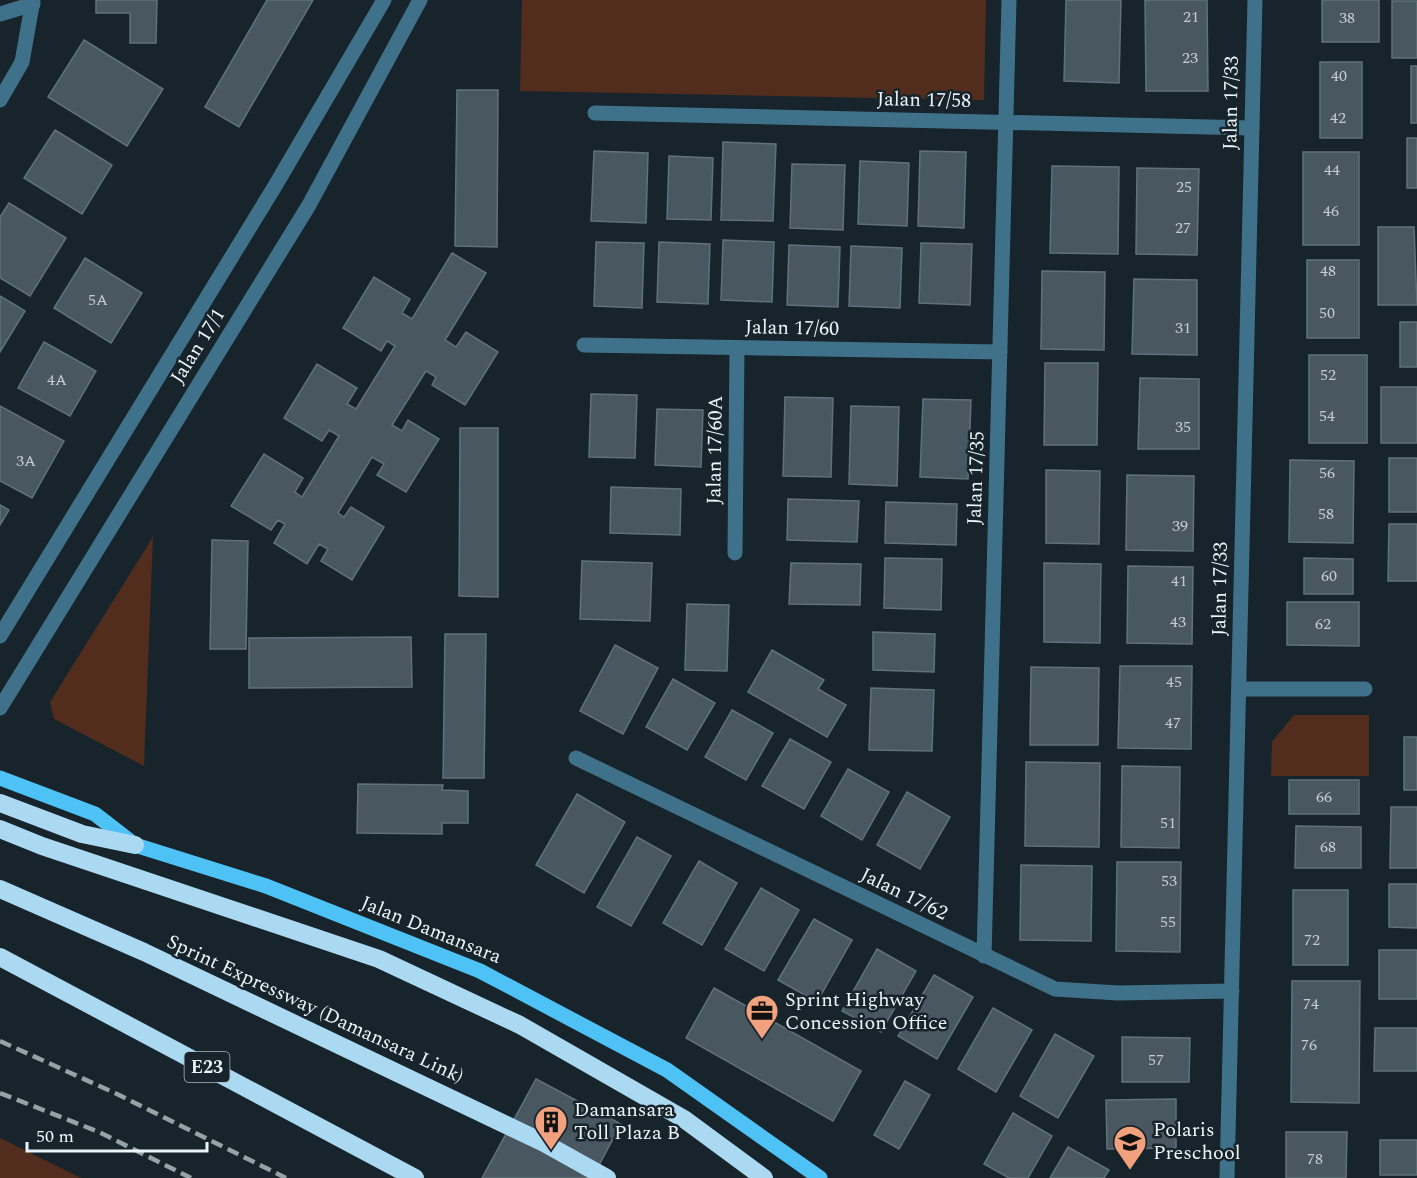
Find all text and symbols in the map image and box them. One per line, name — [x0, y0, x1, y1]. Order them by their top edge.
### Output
house number: 21 — [1183, 5, 1199, 29]
house number: 38 — [1339, 6, 1355, 30]
house number: 23 — [1182, 46, 1198, 70]
street label: Jalan 17/33 — [1215, 56, 1247, 150]
house number: 40 — [1331, 64, 1347, 88]
street label: Jalan 17/58 — [877, 84, 971, 116]
house number: 42 — [1330, 106, 1346, 130]
house number: 44 — [1324, 158, 1340, 182]
house number: 25 — [1176, 175, 1192, 199]
house number: 46 — [1323, 199, 1339, 223]
house number: 27 — [1175, 216, 1191, 240]
house number: 48 — [1320, 259, 1336, 283]
house number: 5A — [88, 288, 108, 312]
house number: 50 — [1319, 301, 1335, 325]
street label: Jalan 17/1 — [163, 302, 233, 390]
street label: Jalan 17/60 — [745, 312, 839, 344]
house number: 31 — [1175, 316, 1191, 340]
house number: 52 — [1320, 363, 1336, 387]
house number: 4A — [47, 368, 67, 392]
street label: Jalan 17/60A — [699, 395, 731, 505]
house number: 54 — [1319, 404, 1335, 428]
house number: 35 — [1175, 415, 1191, 439]
street label: Jalan 17/35 — [959, 430, 993, 526]
house number: 3A — [16, 449, 36, 473]
house number: 56 — [1319, 461, 1335, 485]
house number: 58 — [1318, 502, 1334, 526]
house number: 39 — [1172, 514, 1188, 538]
street label: Jalan 17/33 — [1204, 542, 1236, 636]
house number: 60 — [1321, 564, 1337, 588]
house number: 41 — [1171, 569, 1187, 593]
house number: 43 — [1170, 610, 1186, 634]
house number: 62 — [1315, 612, 1331, 636]
house number: 45 — [1166, 670, 1182, 694]
house number: 47 — [1165, 711, 1181, 735]
house number: 66 — [1316, 785, 1332, 809]
house number: 51 — [1160, 811, 1176, 835]
house number: 68 — [1320, 835, 1336, 859]
street label: Jalan 17/62 — [855, 860, 953, 928]
house number: 53 — [1161, 869, 1177, 893]
street label: Jalan Damansara — [356, 888, 506, 972]
house number: 55 — [1160, 910, 1176, 934]
street label: Sprint Expressway (Damansara Link) — [162, 927, 468, 1091]
house number: 72 — [1304, 928, 1320, 952]
place label: Sprint Highway Concession Office — [785, 985, 948, 1038]
house number: 74 — [1303, 992, 1319, 1016]
office icon: Sprint Highway Concession Office — [744, 993, 780, 1040]
house number: 76 — [1301, 1033, 1317, 1057]
house number: 57 — [1148, 1048, 1164, 1072]
road number: E23 — [184, 1052, 230, 1082]
place label: Damansara Toll Plaza B — [574, 1095, 680, 1148]
building icon: Damansara Toll Plaza B — [533, 1104, 569, 1151]
scale bar — [27, 1115, 207, 1153]
place label: Polaris Preschool — [1153, 1115, 1241, 1168]
text: 50 m — [36, 1123, 74, 1150]
school or university icon: Polaris Preschool — [1112, 1124, 1148, 1171]
house number: 78 — [1307, 1147, 1323, 1171]

